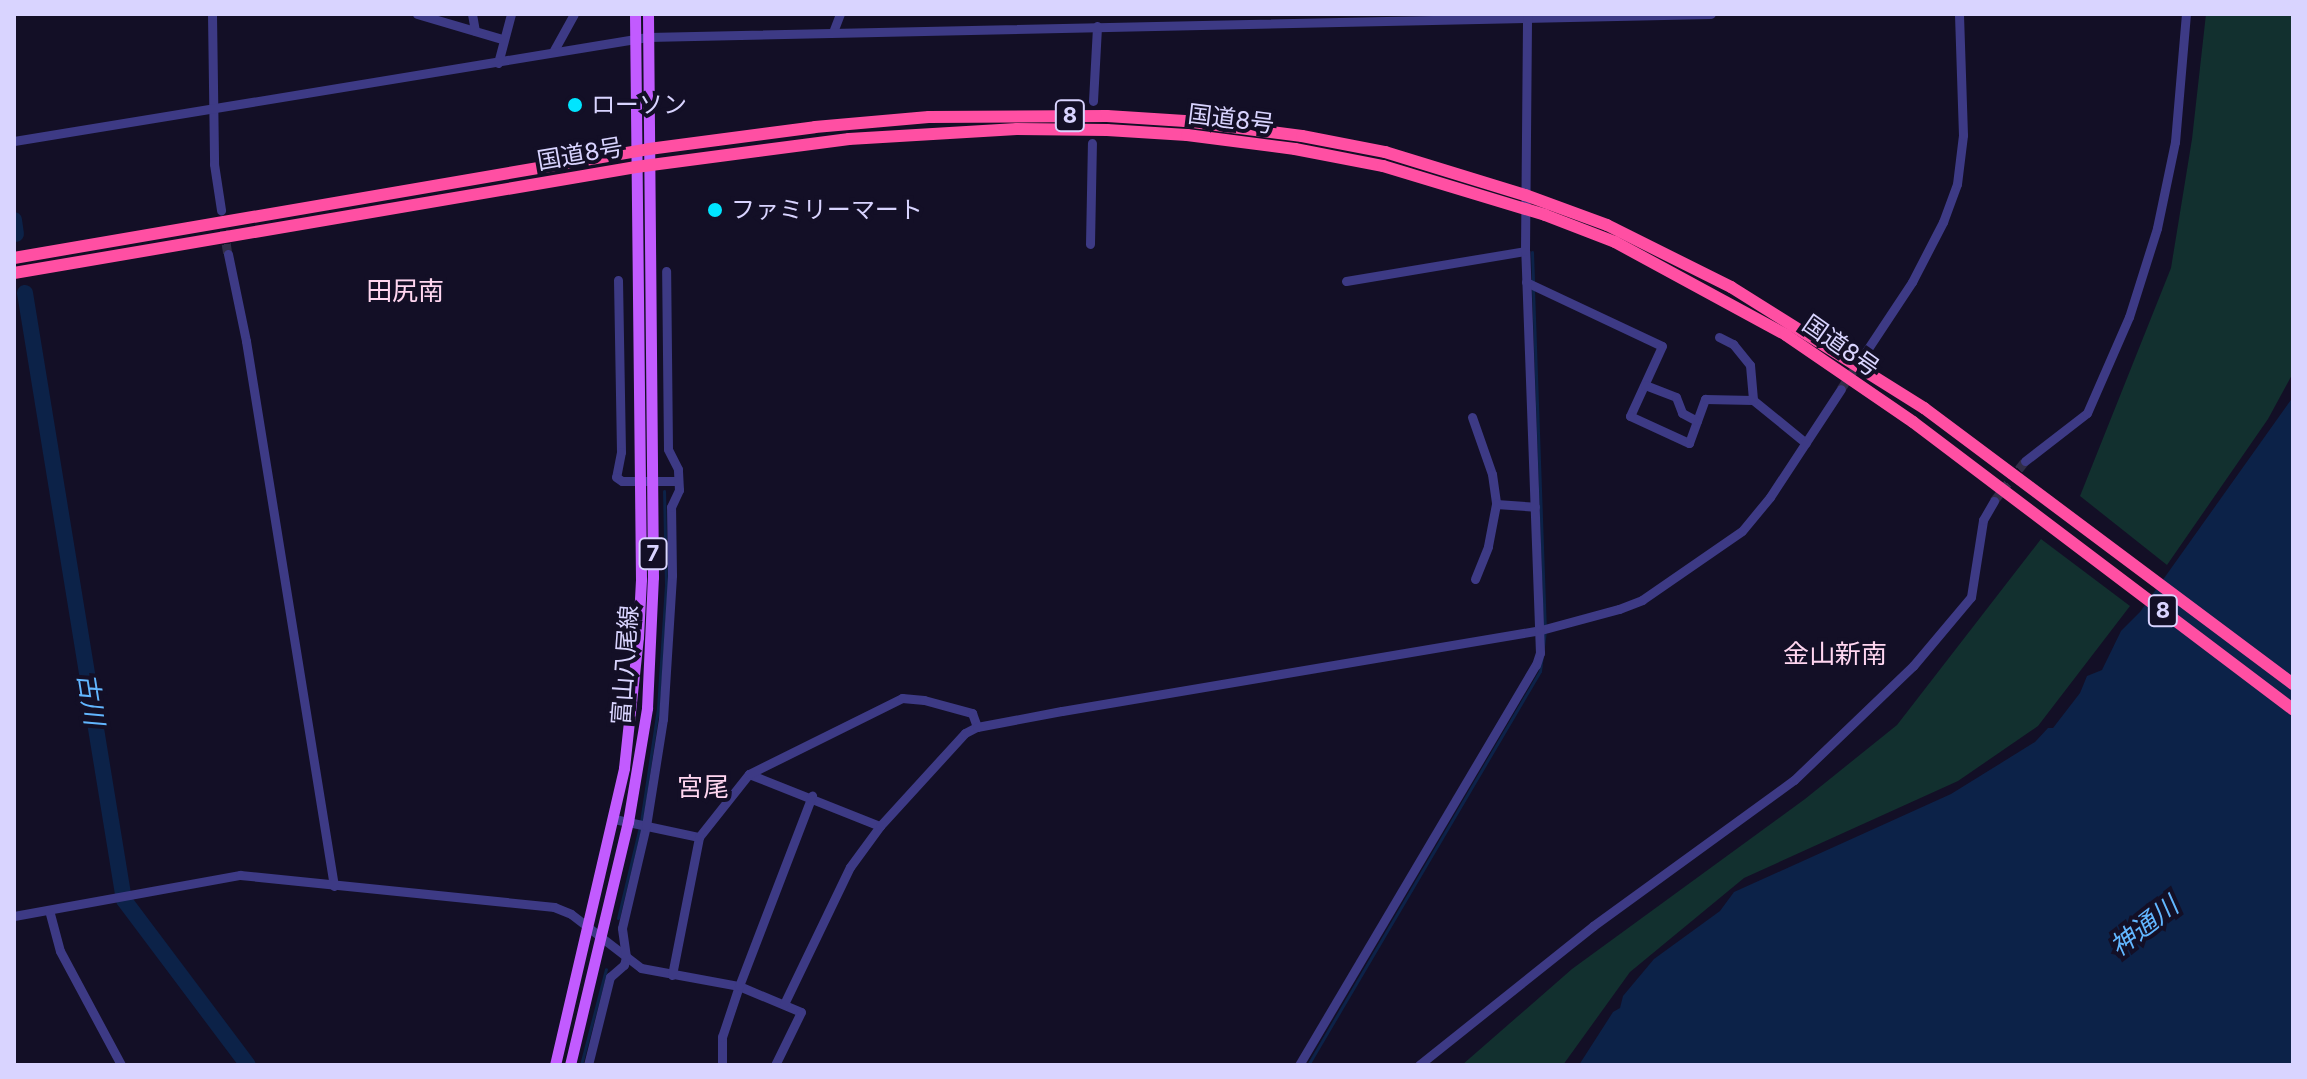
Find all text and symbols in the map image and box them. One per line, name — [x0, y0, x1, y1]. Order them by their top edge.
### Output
place label: ローソン — [591, 91, 687, 119]
marker: ローソン — [566, 96, 584, 114]
road number: 8 — [1054, 98, 1086, 134]
street label: 国道8号 — [1186, 99, 1276, 139]
street label: 国道8号 — [535, 132, 625, 176]
place label: ファミリーマート — [731, 196, 923, 224]
marker: ファミリーマート — [706, 201, 724, 219]
district label: 田尻南 — [366, 275, 444, 307]
street label: 国道8号 — [1797, 309, 1885, 383]
road number: 7 — [637, 536, 669, 572]
road number: 8 — [2147, 593, 2179, 629]
street label: 富山八尾線 — [606, 604, 644, 726]
district label: 金山新南 — [1783, 638, 1887, 670]
water label: 古川 — [72, 671, 110, 727]
district label: 宮尾 — [677, 771, 729, 803]
water label: 神通川 — [2104, 890, 2184, 962]

